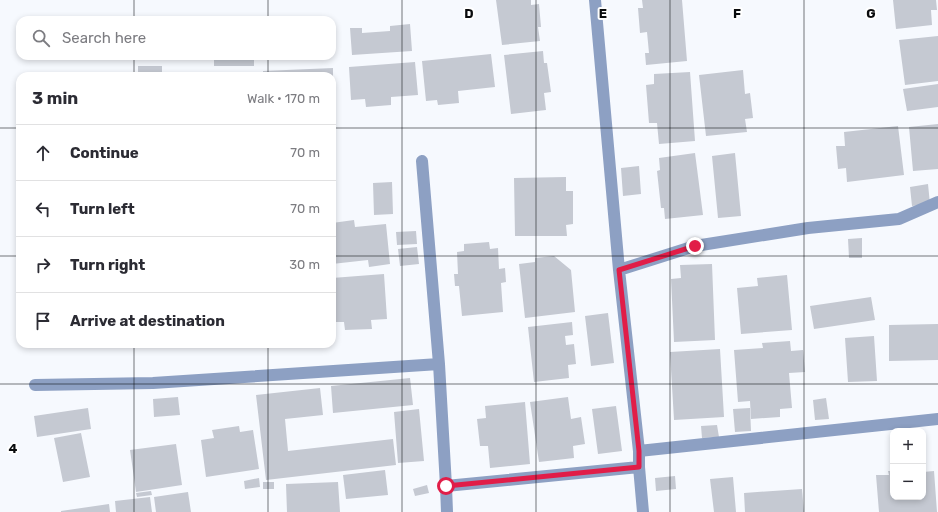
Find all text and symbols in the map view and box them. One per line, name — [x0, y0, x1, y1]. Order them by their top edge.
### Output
text: D — [464, 6, 474, 21]
text: E — [599, 6, 607, 21]
text: F — [733, 6, 741, 21]
text: G — [866, 6, 876, 21]
search box — [16, 16, 336, 60]
icon: search — [30, 27, 52, 49]
text: Search here — [62, 29, 146, 47]
text: 3 min — [32, 88, 78, 108]
text: Walk · 170 m — [247, 91, 320, 106]
icon: ahead — [32, 142, 54, 164]
text: Continue — [70, 144, 139, 162]
text: 70 m — [290, 145, 320, 160]
icon: left — [32, 198, 54, 220]
text: Turn left — [70, 200, 135, 218]
text: 70 m — [290, 201, 320, 216]
route end — [686, 237, 704, 255]
icon: right — [32, 254, 54, 276]
text: Turn right — [70, 256, 145, 274]
text: 30 m — [289, 257, 320, 272]
icon: arrive — [32, 310, 54, 332]
text: Arrive at destination — [70, 312, 225, 330]
map controls — [890, 428, 926, 500]
button: + — [890, 428, 926, 464]
text: 4 — [9, 441, 18, 456]
button: − — [890, 464, 926, 500]
route start — [437, 477, 455, 495]

